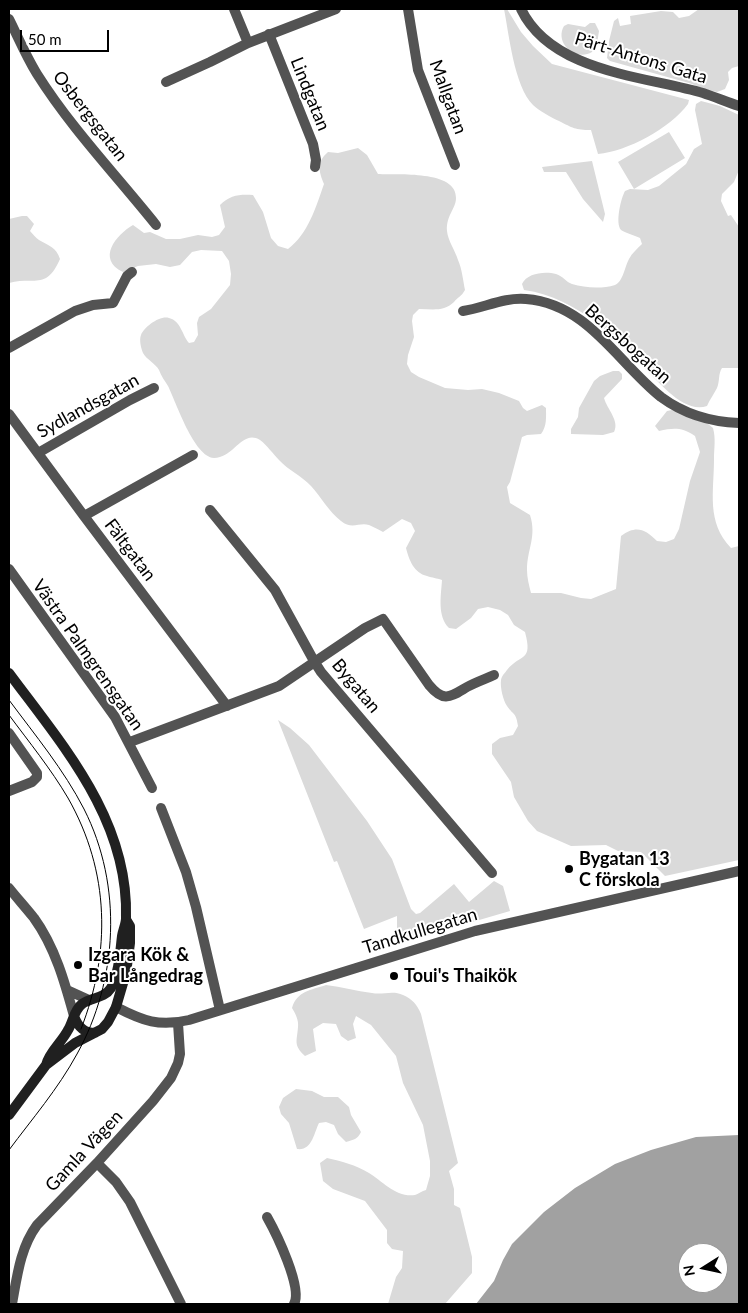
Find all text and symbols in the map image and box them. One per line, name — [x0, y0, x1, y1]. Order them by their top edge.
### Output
scale bar — [22, 20, 111, 52]
street label: Pärt-Antons Gata — [572, 28, 710, 88]
text: 50 m — [28, 30, 62, 48]
street label: Lindgatan — [286, 54, 334, 134]
street label: Mallgatan — [425, 57, 471, 137]
street label: Osbergsgatan — [48, 67, 132, 165]
street label: Bergsbogatan — [581, 300, 675, 388]
street label: Sydlandsgatan — [33, 369, 143, 443]
street label: Fältgatan — [100, 515, 160, 585]
street label: Västra Palmgrensgatan — [28, 575, 148, 735]
street label: Bygatan — [327, 654, 385, 718]
place label: Bygatan 13 C förskola — [579, 848, 670, 891]
marker: Bygatan 13 C förskola — [563, 863, 575, 875]
street label: Tandkullegatan — [360, 903, 480, 959]
place label: Izgara Kök & Bar Långedrag — [88, 944, 203, 986]
marker: Izgara Kök & Bar Långedrag — [72, 959, 84, 971]
place label: Toui's Thaikök — [404, 965, 517, 987]
marker: Toui's Thaikök — [388, 970, 400, 982]
street label: Gamla Vägen — [41, 1106, 127, 1196]
north arrow — [678, 1243, 728, 1293]
text: N — [679, 1264, 698, 1277]

